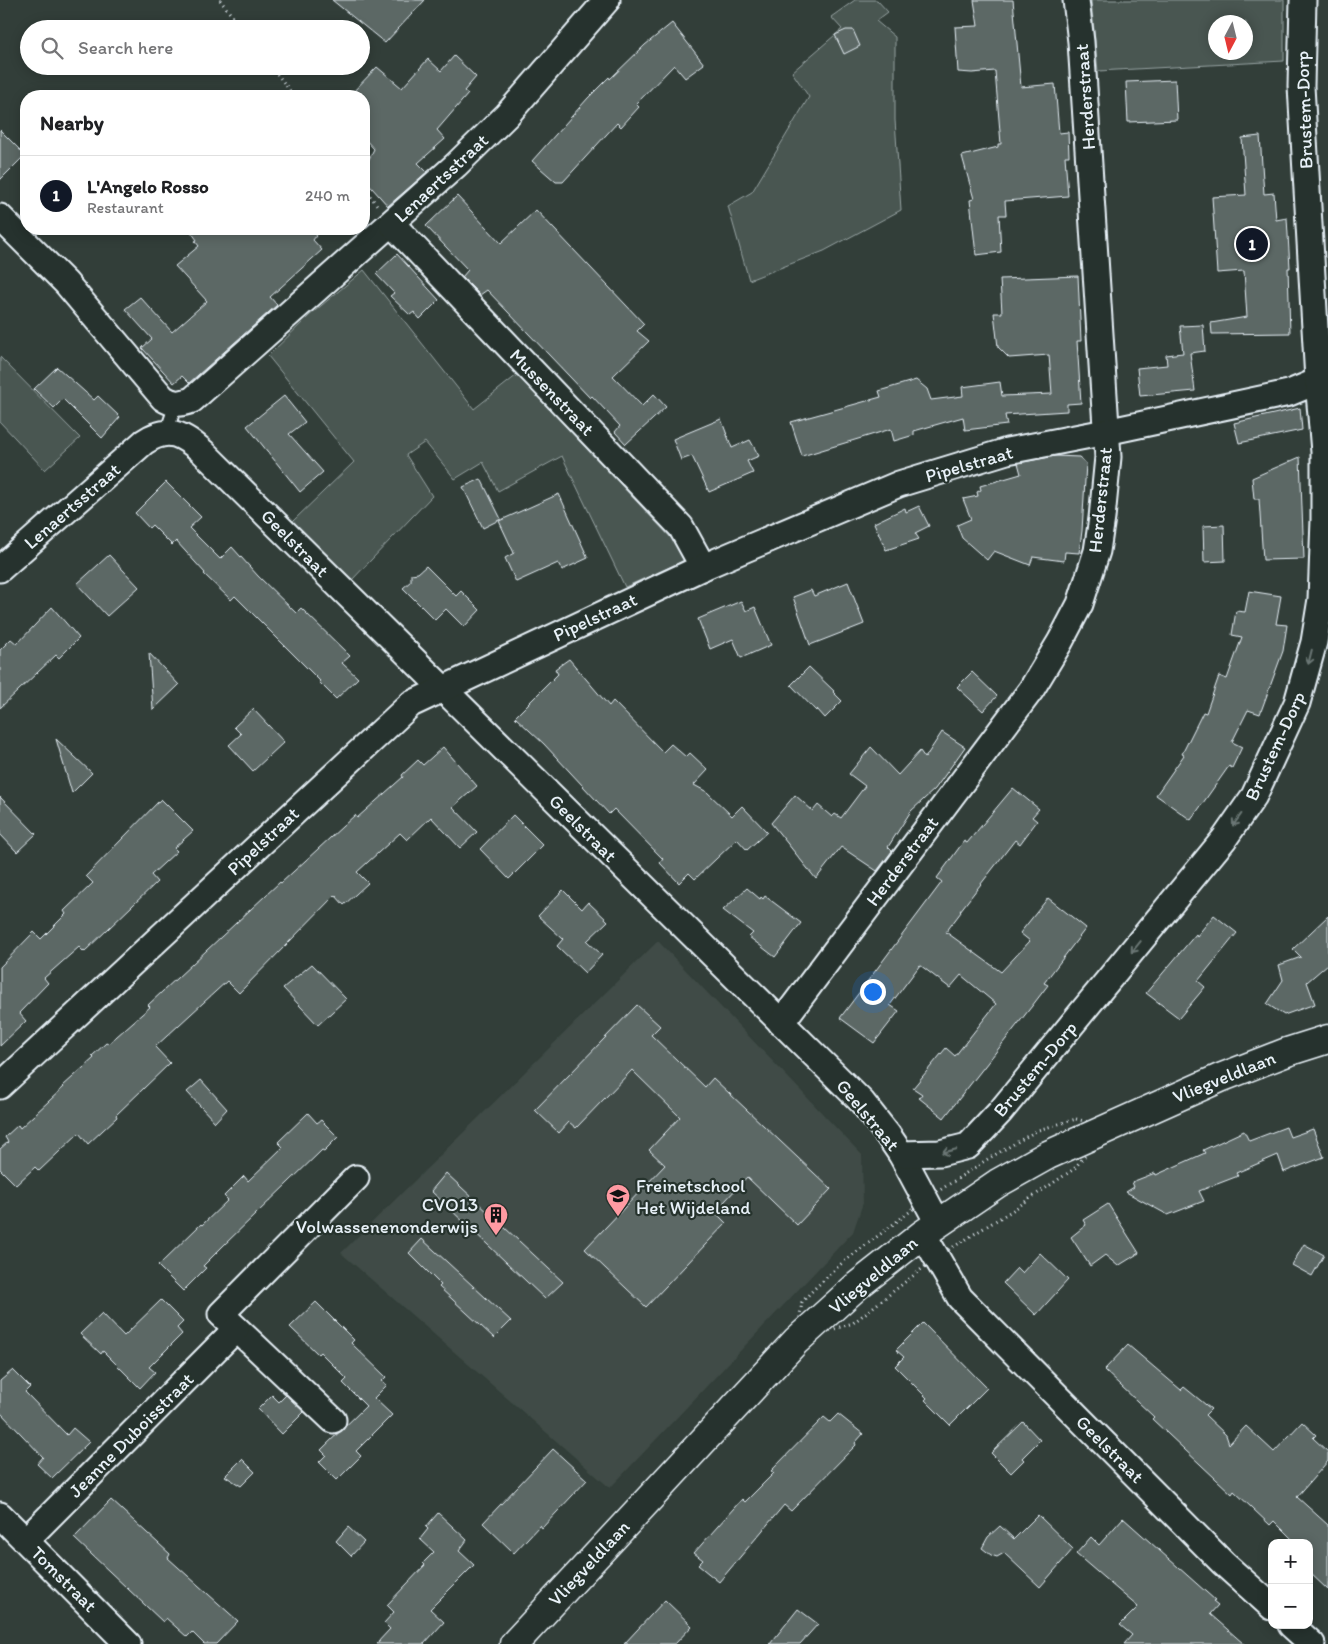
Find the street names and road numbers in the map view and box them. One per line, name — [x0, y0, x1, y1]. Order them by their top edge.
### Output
street label: Herderstraat — [1070, 43, 1100, 151]
street label: Brustem-Dorp — [1290, 51, 1318, 169]
street label: Lenaertsstraat — [389, 129, 493, 227]
street label: Mussenstraat — [505, 344, 599, 440]
street label: Pipelstraat — [923, 441, 1015, 487]
street label: Herderstraat — [1083, 446, 1117, 554]
street label: Lenaertsstraat — [19, 458, 125, 554]
street label: Geelstraat — [256, 504, 334, 582]
street label: Pipelstraat — [549, 588, 641, 646]
street label: Brustem-Dorp — [1240, 688, 1310, 804]
street label: Geelstraat — [544, 789, 622, 867]
street label: Pipelstraat — [222, 802, 304, 880]
street label: Herderstraat — [861, 812, 943, 910]
street label: Brustem-Dorp — [988, 1016, 1082, 1122]
street label: Vliegveldlaan — [1169, 1046, 1279, 1108]
street label: Geelstraat — [831, 1074, 905, 1156]
street label: Vliegveldlaan — [824, 1231, 922, 1319]
street label: Jeanne Duboisstraat — [64, 1368, 198, 1502]
street label: Geelstraat — [1071, 1410, 1149, 1488]
street label: Vliegveldlaan — [543, 1515, 635, 1611]
street label: Tomstraat — [26, 1541, 102, 1617]

